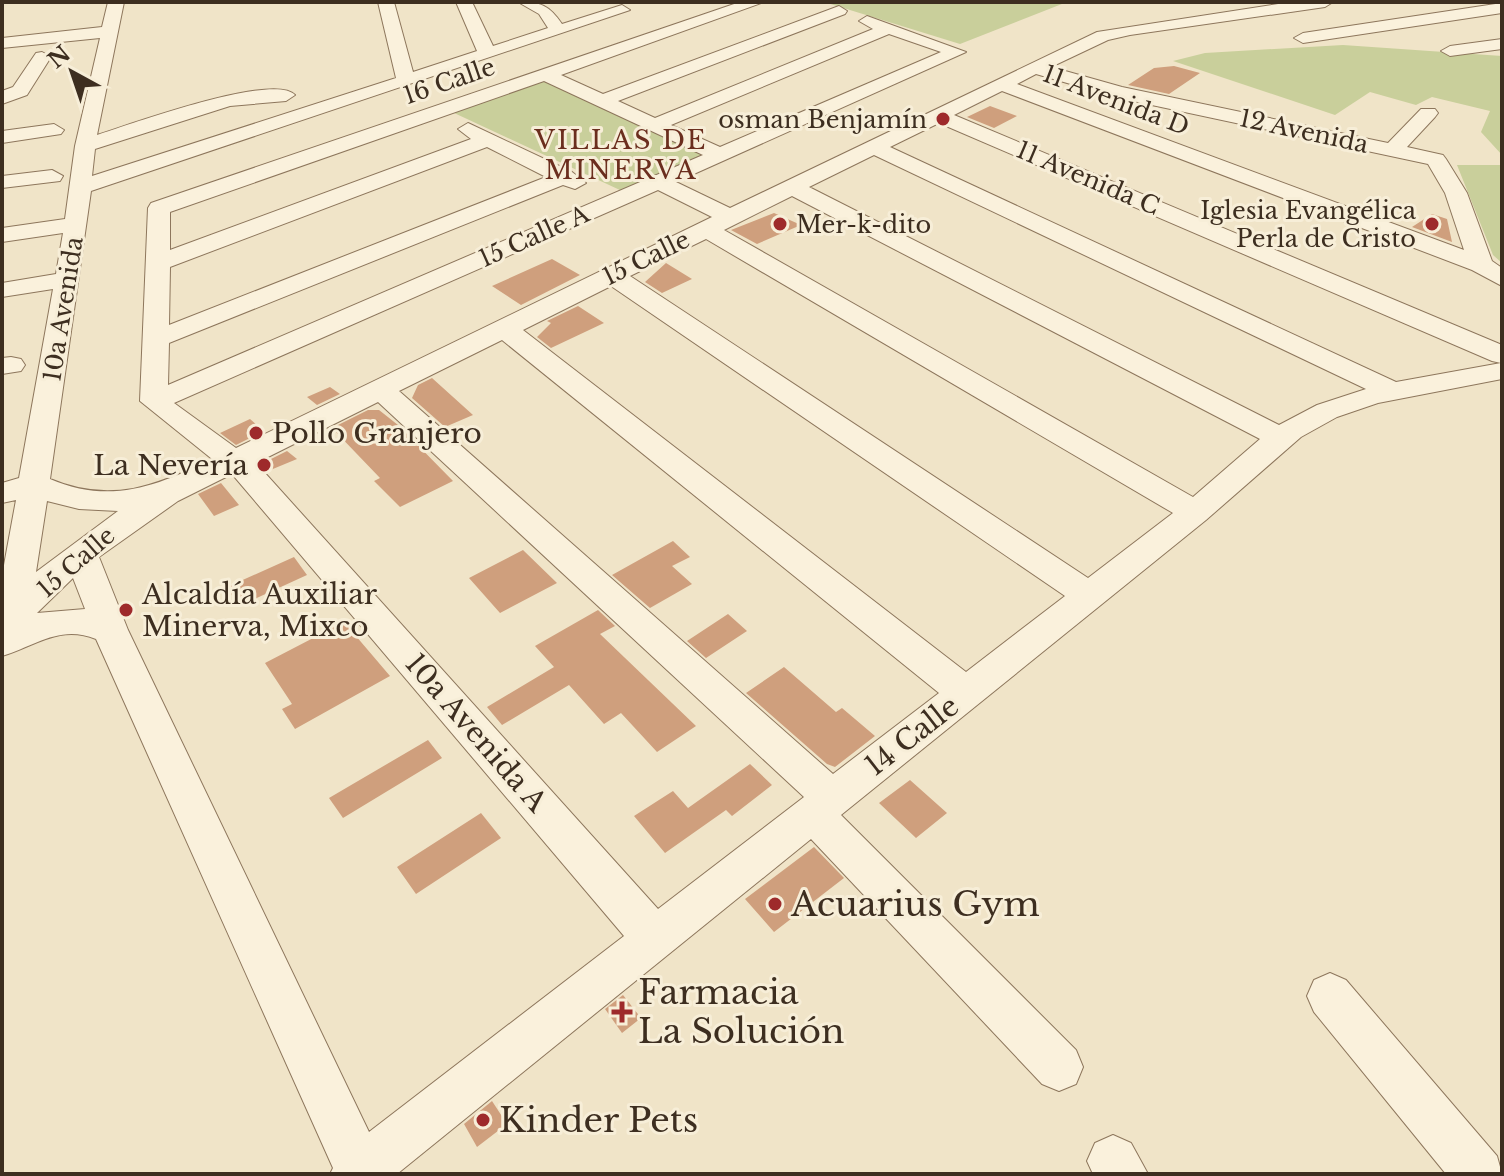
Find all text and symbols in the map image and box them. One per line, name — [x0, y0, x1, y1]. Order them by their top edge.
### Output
north arrow — [32, 32, 112, 112]
text: N — [43, 40, 76, 74]
street label: 16 Calle — [399, 52, 499, 110]
street label: 11 Avenida D — [1039, 59, 1193, 141]
street label: 12 Avenida — [1237, 103, 1372, 159]
place label: osman Benjamín — [718, 105, 927, 134]
marker: osman Benjamín — [934, 110, 952, 128]
district label: VILLAS DE MINERVA — [534, 124, 707, 186]
street label: 11 Avenida C — [1012, 135, 1164, 221]
place label: Iglesia Evangélica Perla de Cristo — [1200, 196, 1417, 253]
street label: 15 Calle A — [474, 199, 594, 273]
place label: Mer-k-dito — [796, 210, 931, 239]
marker: Mer-k-dito — [771, 215, 789, 233]
marker: Iglesia Evangélica Perla de Cristo — [1423, 215, 1441, 233]
street label: 15 Calle — [598, 225, 694, 291]
street label: 10a Avenida — [37, 234, 89, 383]
place label: Pollo Granjero — [272, 416, 482, 451]
marker: Pollo Granjero — [247, 424, 265, 442]
place label: La Nevería — [93, 448, 248, 483]
marker: La Nevería — [255, 456, 273, 474]
street label: 15 Calle — [31, 521, 121, 603]
place label: Alcaldía Auxiliar Minerva, Mixco — [141, 577, 378, 644]
marker: Alcaldía Auxiliar Minerva, Mixco — [117, 601, 135, 619]
street label: 10a Avenida A — [398, 647, 555, 820]
street label: 14 Calle — [858, 689, 966, 783]
place label: Acuarius Gym — [790, 883, 1040, 925]
marker: Acuarius Gym — [766, 895, 784, 913]
place label: Farmacia La Solución — [638, 971, 844, 1052]
marker: Farmacia La Solución — [613, 1003, 631, 1021]
place label: Kinder Pets — [499, 1099, 698, 1141]
marker: Kinder Pets — [474, 1111, 492, 1129]

